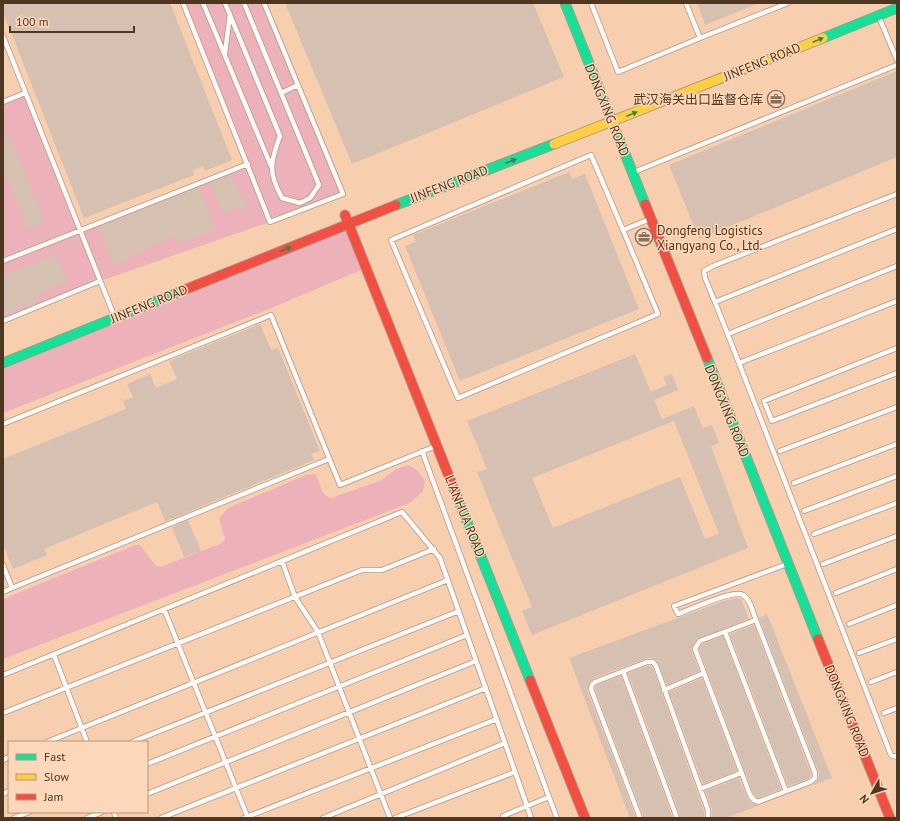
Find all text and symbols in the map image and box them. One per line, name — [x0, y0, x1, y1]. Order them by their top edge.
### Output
scale bar — [10, 8, 134, 34]
text: 100 m — [16, 14, 49, 29]
one-way arrow — [812, 36, 824, 42]
street label: JINFENG ROAD — [720, 39, 803, 86]
street label: DONGXING ROAD — [581, 61, 633, 159]
office icon: 武汉海关出口监督仓库 — [766, 89, 786, 109]
place label: 武汉海关出口监督仓库 — [633, 91, 763, 108]
one-way arrow — [627, 111, 639, 117]
one-way arrow — [505, 157, 517, 163]
street label: JINFENG ROAD — [407, 161, 490, 207]
place label: Dongfeng Logistics Xiangyang Co., Ltd. — [657, 222, 763, 254]
office icon: Dongfeng Logistics Xiangyang Co., Ltd. — [634, 227, 654, 247]
one-way arrow — [280, 245, 292, 251]
street label: JINFENG ROAD — [107, 281, 190, 328]
street label: DONGXING ROAD — [701, 362, 753, 460]
street label: LIANHUA ROAD — [441, 473, 489, 559]
street label: DONGXING ROAD — [821, 662, 873, 760]
legend — [8, 741, 148, 813]
text: Fast — [44, 749, 65, 764]
text: Slow — [44, 769, 69, 784]
north arrow — [852, 773, 892, 813]
text: Jam — [43, 789, 63, 804]
text: N — [857, 792, 872, 807]

